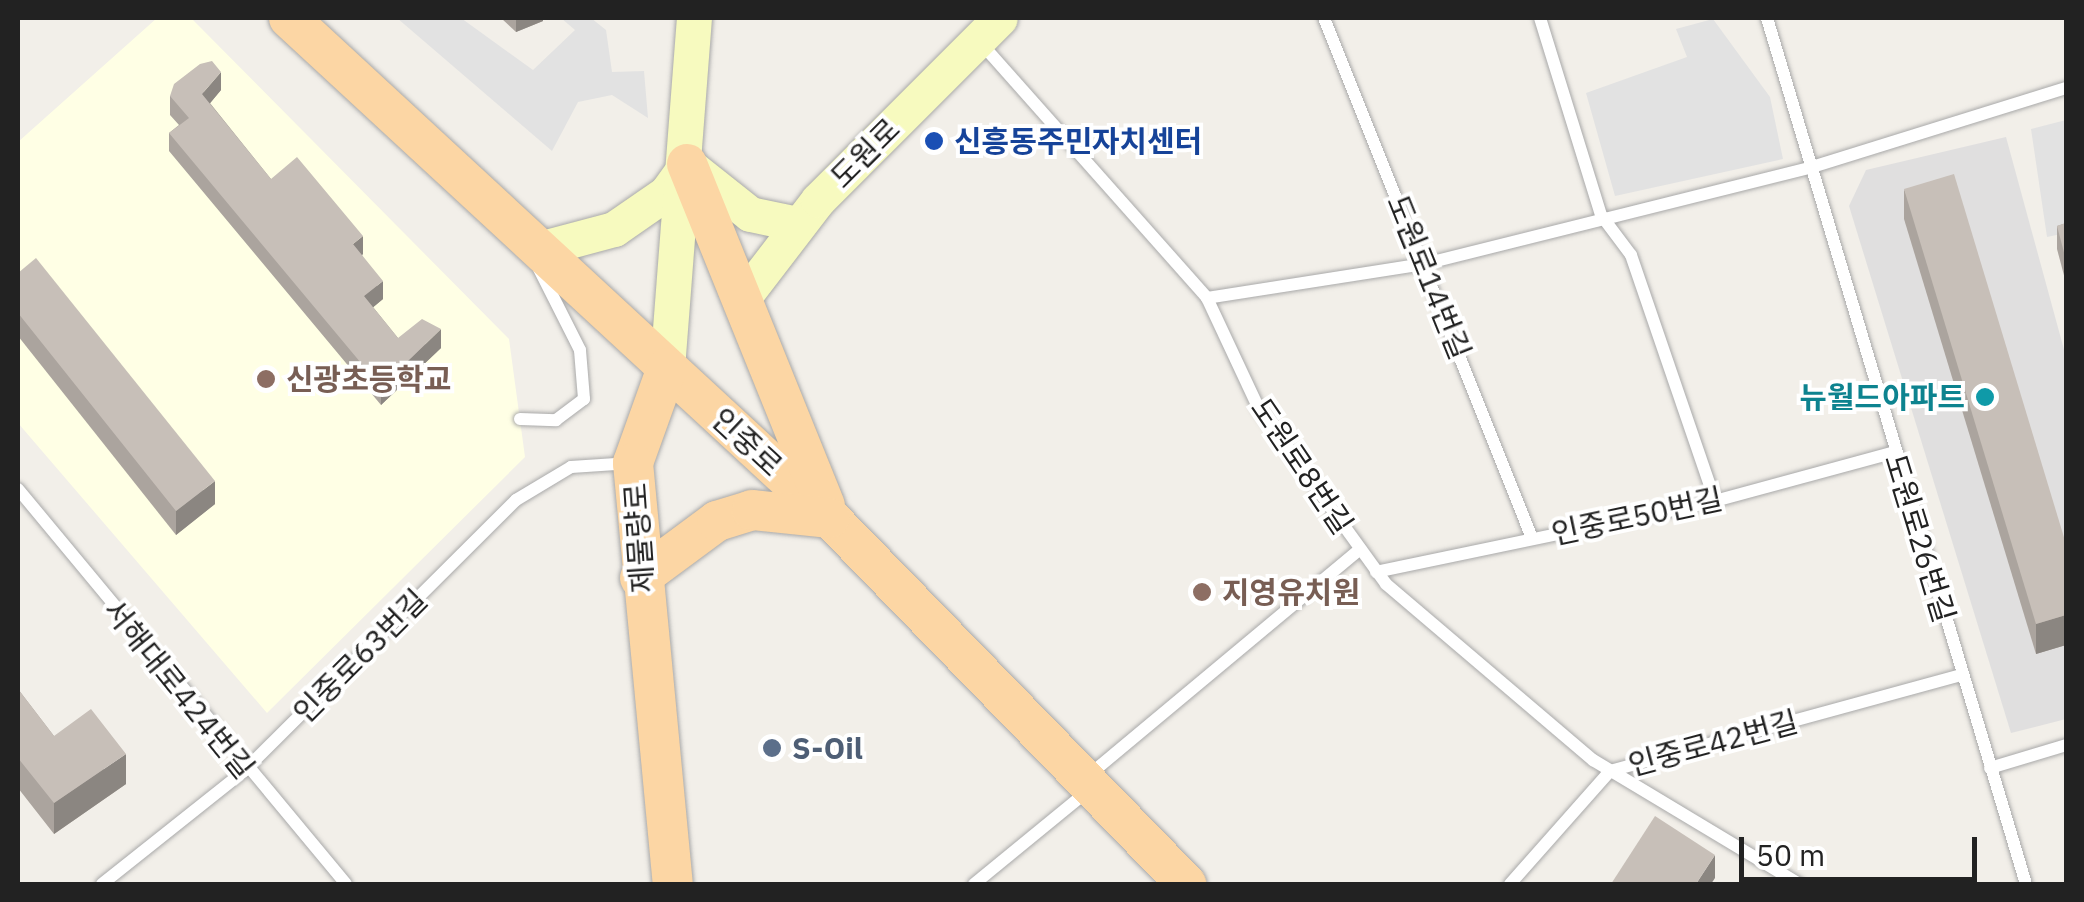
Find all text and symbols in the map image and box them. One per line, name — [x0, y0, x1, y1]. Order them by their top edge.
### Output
street label: 도원로 — [823, 111, 907, 195]
place label: 신흥동주민자치센터 — [954, 123, 1202, 159]
marker: 신흥동주민자치센터 — [923, 130, 945, 152]
street label: 도원로14번길 — [1380, 190, 1478, 364]
place label: 신광초등학교 — [286, 361, 452, 397]
marker: 신광초등학교 — [255, 368, 277, 390]
place label: 뉴월드아파트 — [1799, 379, 1965, 415]
marker: 뉴월드아파트 — [1974, 386, 1996, 408]
street label: 도원로8번길 — [1243, 391, 1361, 541]
street label: 인중로 — [704, 401, 790, 483]
street label: 도원로26번길 — [1877, 450, 1963, 626]
street label: 인중로50번길 — [1548, 480, 1726, 552]
street label: 제물량로 — [617, 482, 661, 594]
place label: 지영유치원 — [1222, 574, 1360, 610]
marker: 지영유치원 — [1191, 581, 1213, 603]
street label: 인중로63번길 — [286, 582, 434, 730]
street label: 서해대로424번길 — [96, 592, 262, 786]
street label: 인중로42번길 — [1624, 703, 1802, 783]
place label: S-Oil — [792, 730, 863, 766]
marker: S-Oil — [761, 737, 783, 759]
scale bar — [1744, 817, 1982, 879]
text: 50 m — [1756, 835, 1825, 874]

